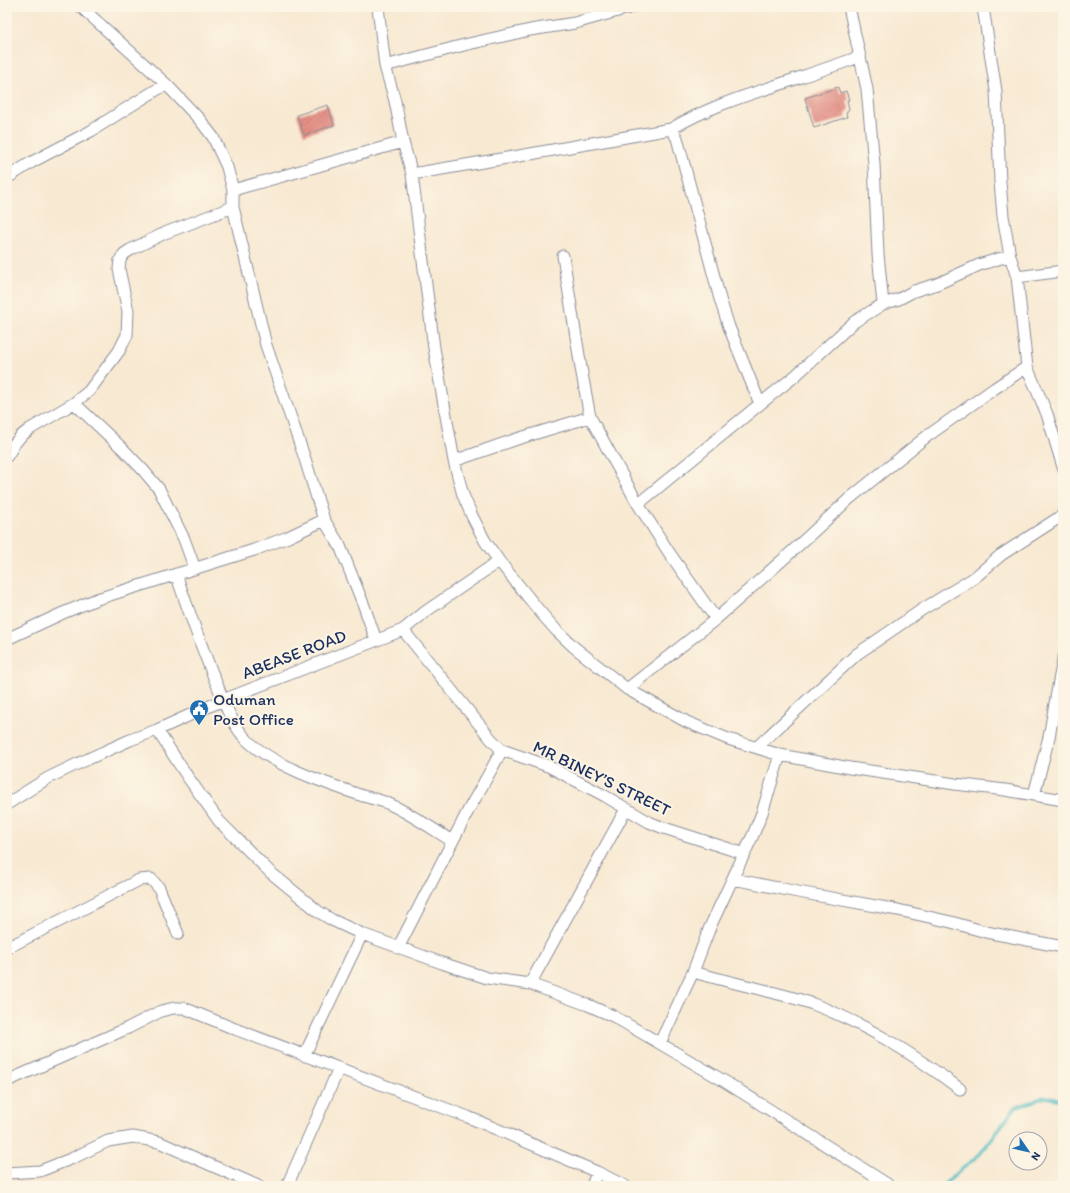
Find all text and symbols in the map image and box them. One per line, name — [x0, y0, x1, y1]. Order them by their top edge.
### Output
street label: ABEASE ROAD — [239, 625, 349, 683]
place label: Oduman Post Office — [213, 689, 294, 729]
public building icon: Oduman Post Office — [188, 698, 210, 726]
street label: MR BINEY’S STREET — [530, 736, 674, 820]
north arrow — [1008, 1131, 1048, 1171]
text: N — [1028, 1150, 1043, 1163]

